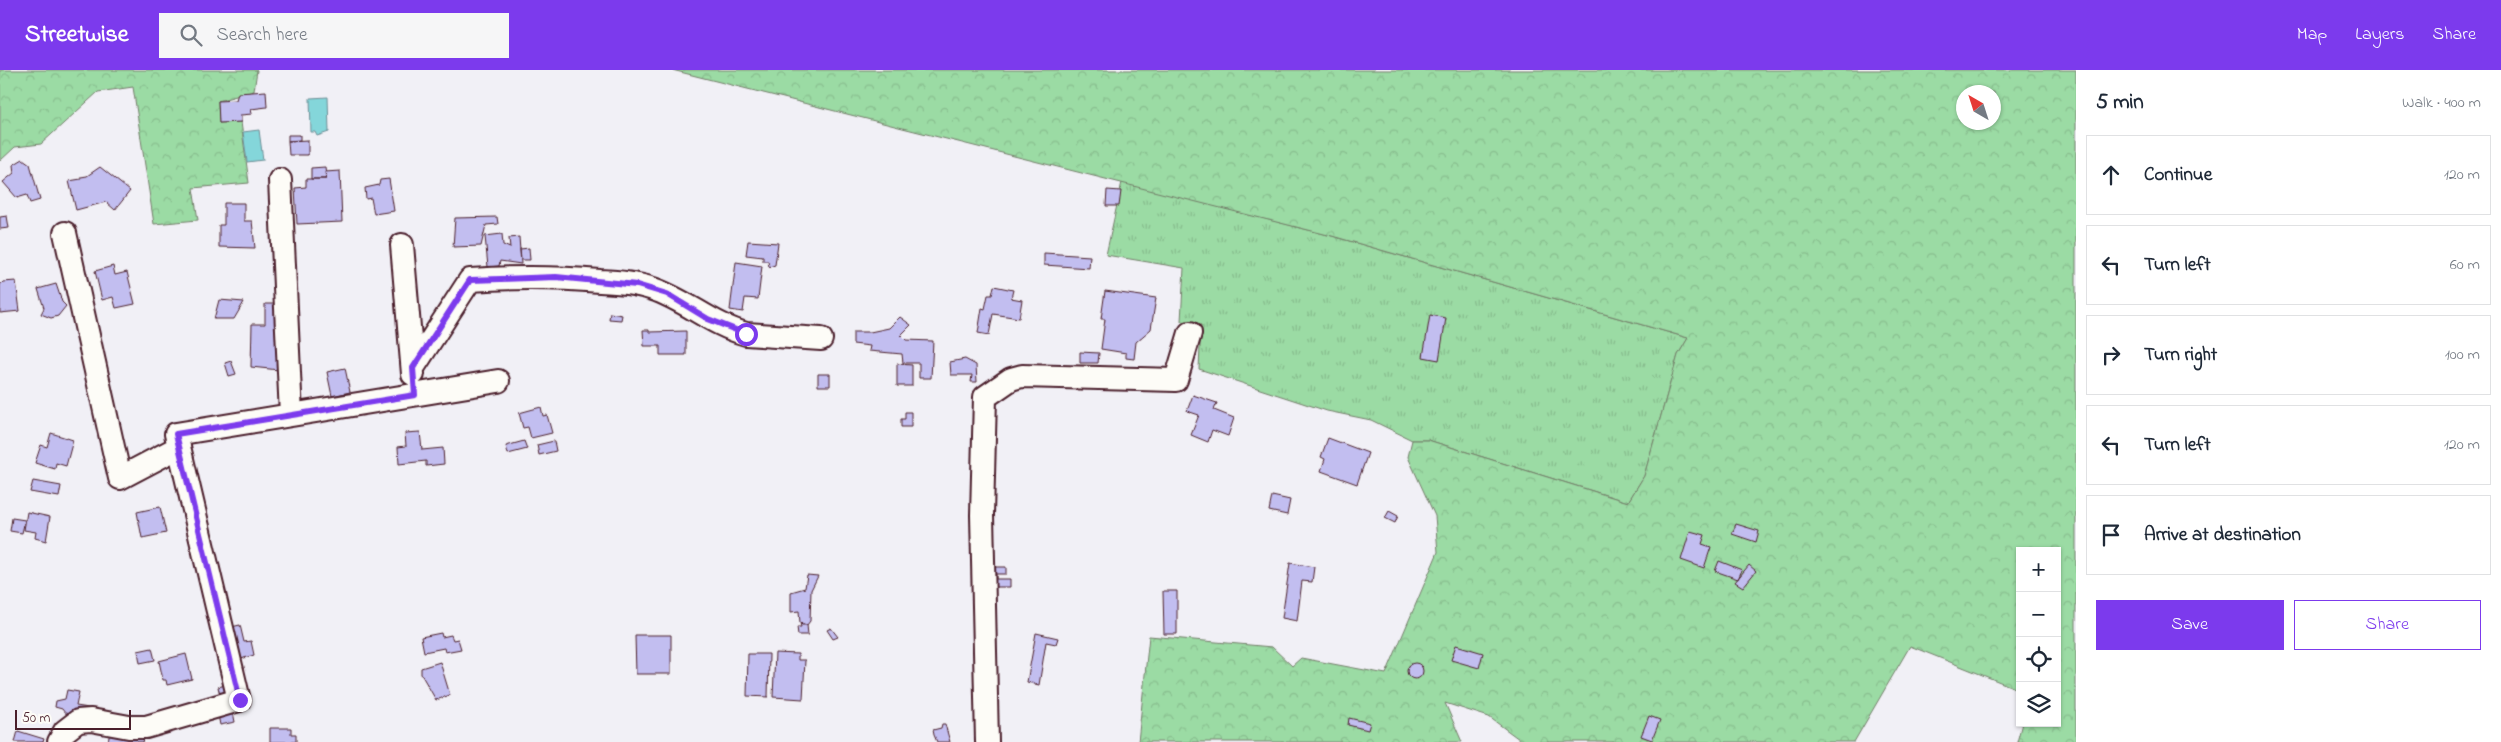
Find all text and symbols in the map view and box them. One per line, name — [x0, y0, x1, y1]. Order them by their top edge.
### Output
search box — [159, 13, 509, 58]
text: Streetwise — [25, 18, 129, 53]
icon: search — [177, 21, 205, 49]
text: Search here — [217, 22, 308, 49]
text: Map — [2297, 22, 2327, 48]
text: Layers — [2355, 22, 2405, 48]
text: Share — [2433, 22, 2476, 48]
north arrow — [1956, 85, 2001, 130]
text: 5 min — [2096, 88, 2144, 118]
text: Walk · 400 m — [2402, 91, 2481, 115]
icon: ahead — [2097, 161, 2125, 189]
text: Continue — [2144, 162, 2212, 189]
text: 120 m — [2444, 163, 2480, 187]
icon: left — [2097, 251, 2125, 279]
text: Turn left — [2144, 252, 2211, 279]
text: 60 m — [2450, 253, 2480, 277]
route start — [735, 323, 758, 346]
icon: right — [2097, 341, 2125, 369]
text: Turn right — [2144, 342, 2217, 369]
text: 100 m — [2445, 343, 2480, 367]
icon: left — [2097, 431, 2125, 459]
text: Turn left — [2144, 432, 2211, 459]
text: 120 m — [2444, 433, 2480, 457]
icon: arrive — [2097, 521, 2125, 549]
text: Arrive at destination — [2144, 522, 2301, 549]
map controls — [2016, 547, 2061, 727]
button: + — [2016, 547, 2061, 592]
button: − — [2016, 592, 2061, 637]
button: Save — [2096, 600, 2284, 650]
button: Share — [2294, 600, 2481, 650]
button: locate — [2016, 637, 2061, 682]
button: layers — [2016, 682, 2061, 727]
route end — [229, 689, 252, 712]
scale bar — [15, 707, 131, 730]
text: 50 m — [22, 708, 50, 729]

